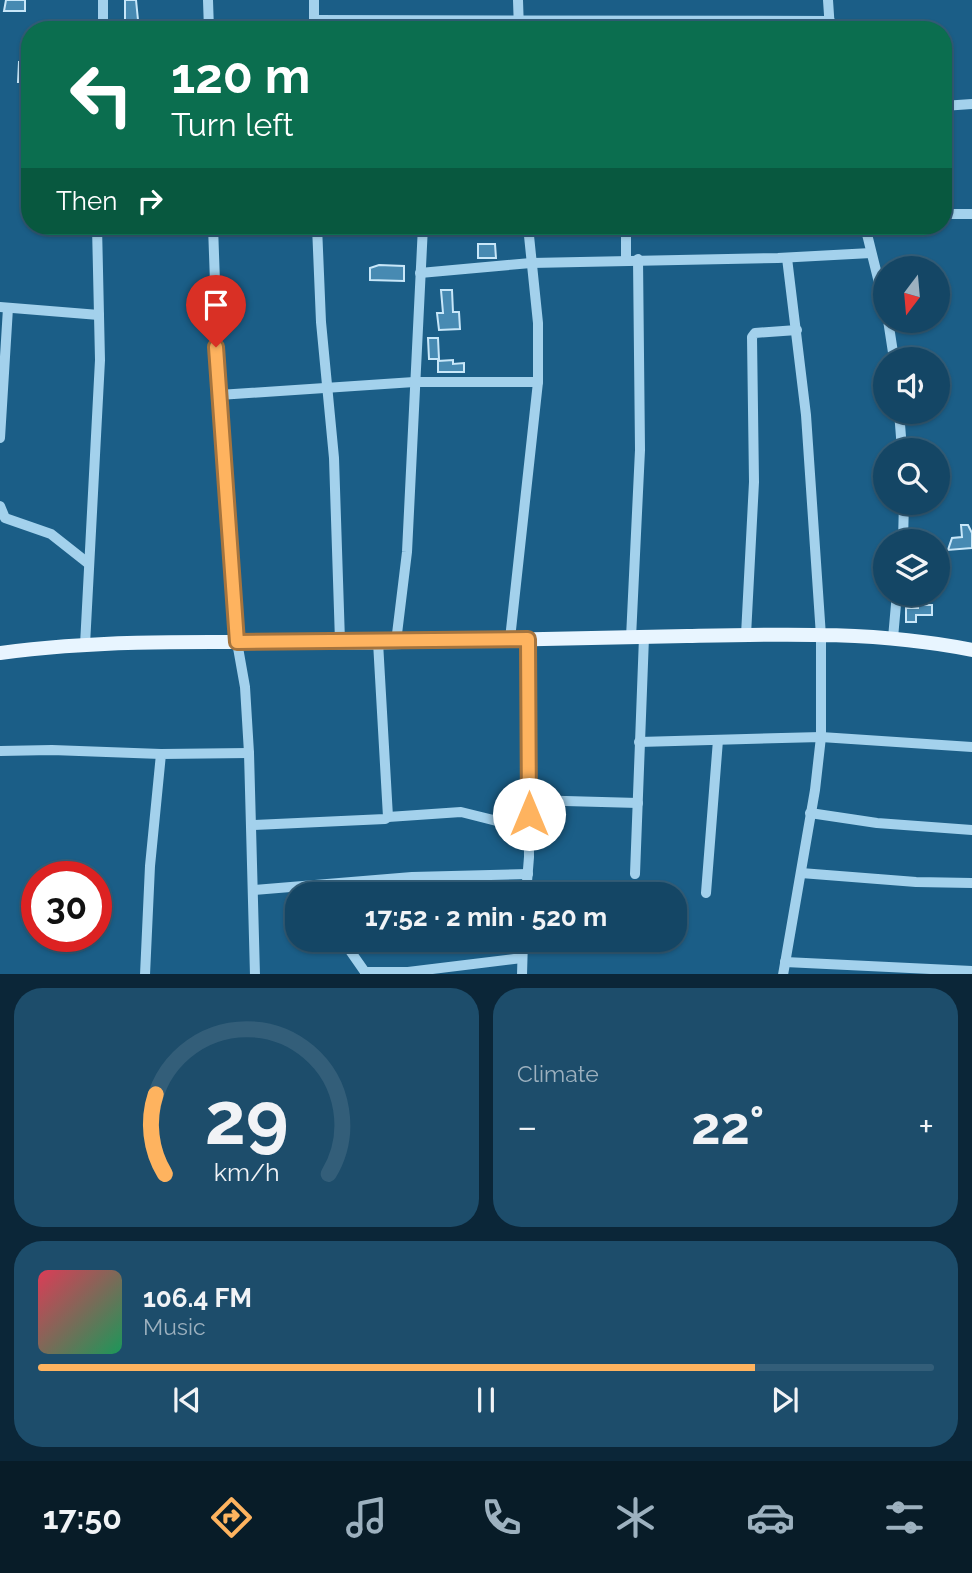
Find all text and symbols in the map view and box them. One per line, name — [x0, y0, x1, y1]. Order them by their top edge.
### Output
text: 120 m — [171, 47, 310, 104]
icon: left — [56, 49, 147, 140]
text: Turn left — [171, 106, 293, 143]
icon: right — [131, 182, 169, 220]
text: Then — [56, 186, 117, 216]
north arrow — [873, 256, 950, 332]
map controls — [873, 256, 950, 606]
pin — [186, 275, 246, 347]
icon: arrive — [197, 286, 235, 324]
button: sound — [873, 347, 950, 424]
button: search — [873, 438, 950, 515]
button: layers — [873, 529, 950, 606]
position arrow — [492, 777, 566, 851]
speed limit sign: 30 — [21, 861, 112, 952]
text: 17:52 · 2 min · 520 m — [365, 902, 607, 932]
text: Climate — [517, 1060, 599, 1087]
text: 29 — [205, 1076, 288, 1161]
text: 22° — [691, 1095, 764, 1156]
text: − — [517, 1104, 537, 1149]
text: + — [918, 1104, 934, 1149]
text: km/h — [214, 1156, 279, 1186]
text: 106.4 FM — [143, 1283, 252, 1313]
text: Music — [143, 1313, 206, 1340]
icon: previous — [168, 1381, 206, 1419]
icon: pause — [467, 1381, 505, 1419]
icon: next — [766, 1381, 804, 1419]
icon: directions — [207, 1493, 256, 1542]
icon: music — [342, 1493, 391, 1542]
icon: phone — [477, 1493, 526, 1542]
icon: climate — [611, 1493, 660, 1542]
icon: car — [746, 1493, 795, 1542]
icon: filters — [880, 1493, 929, 1542]
text: 17:50 — [43, 1499, 122, 1536]

